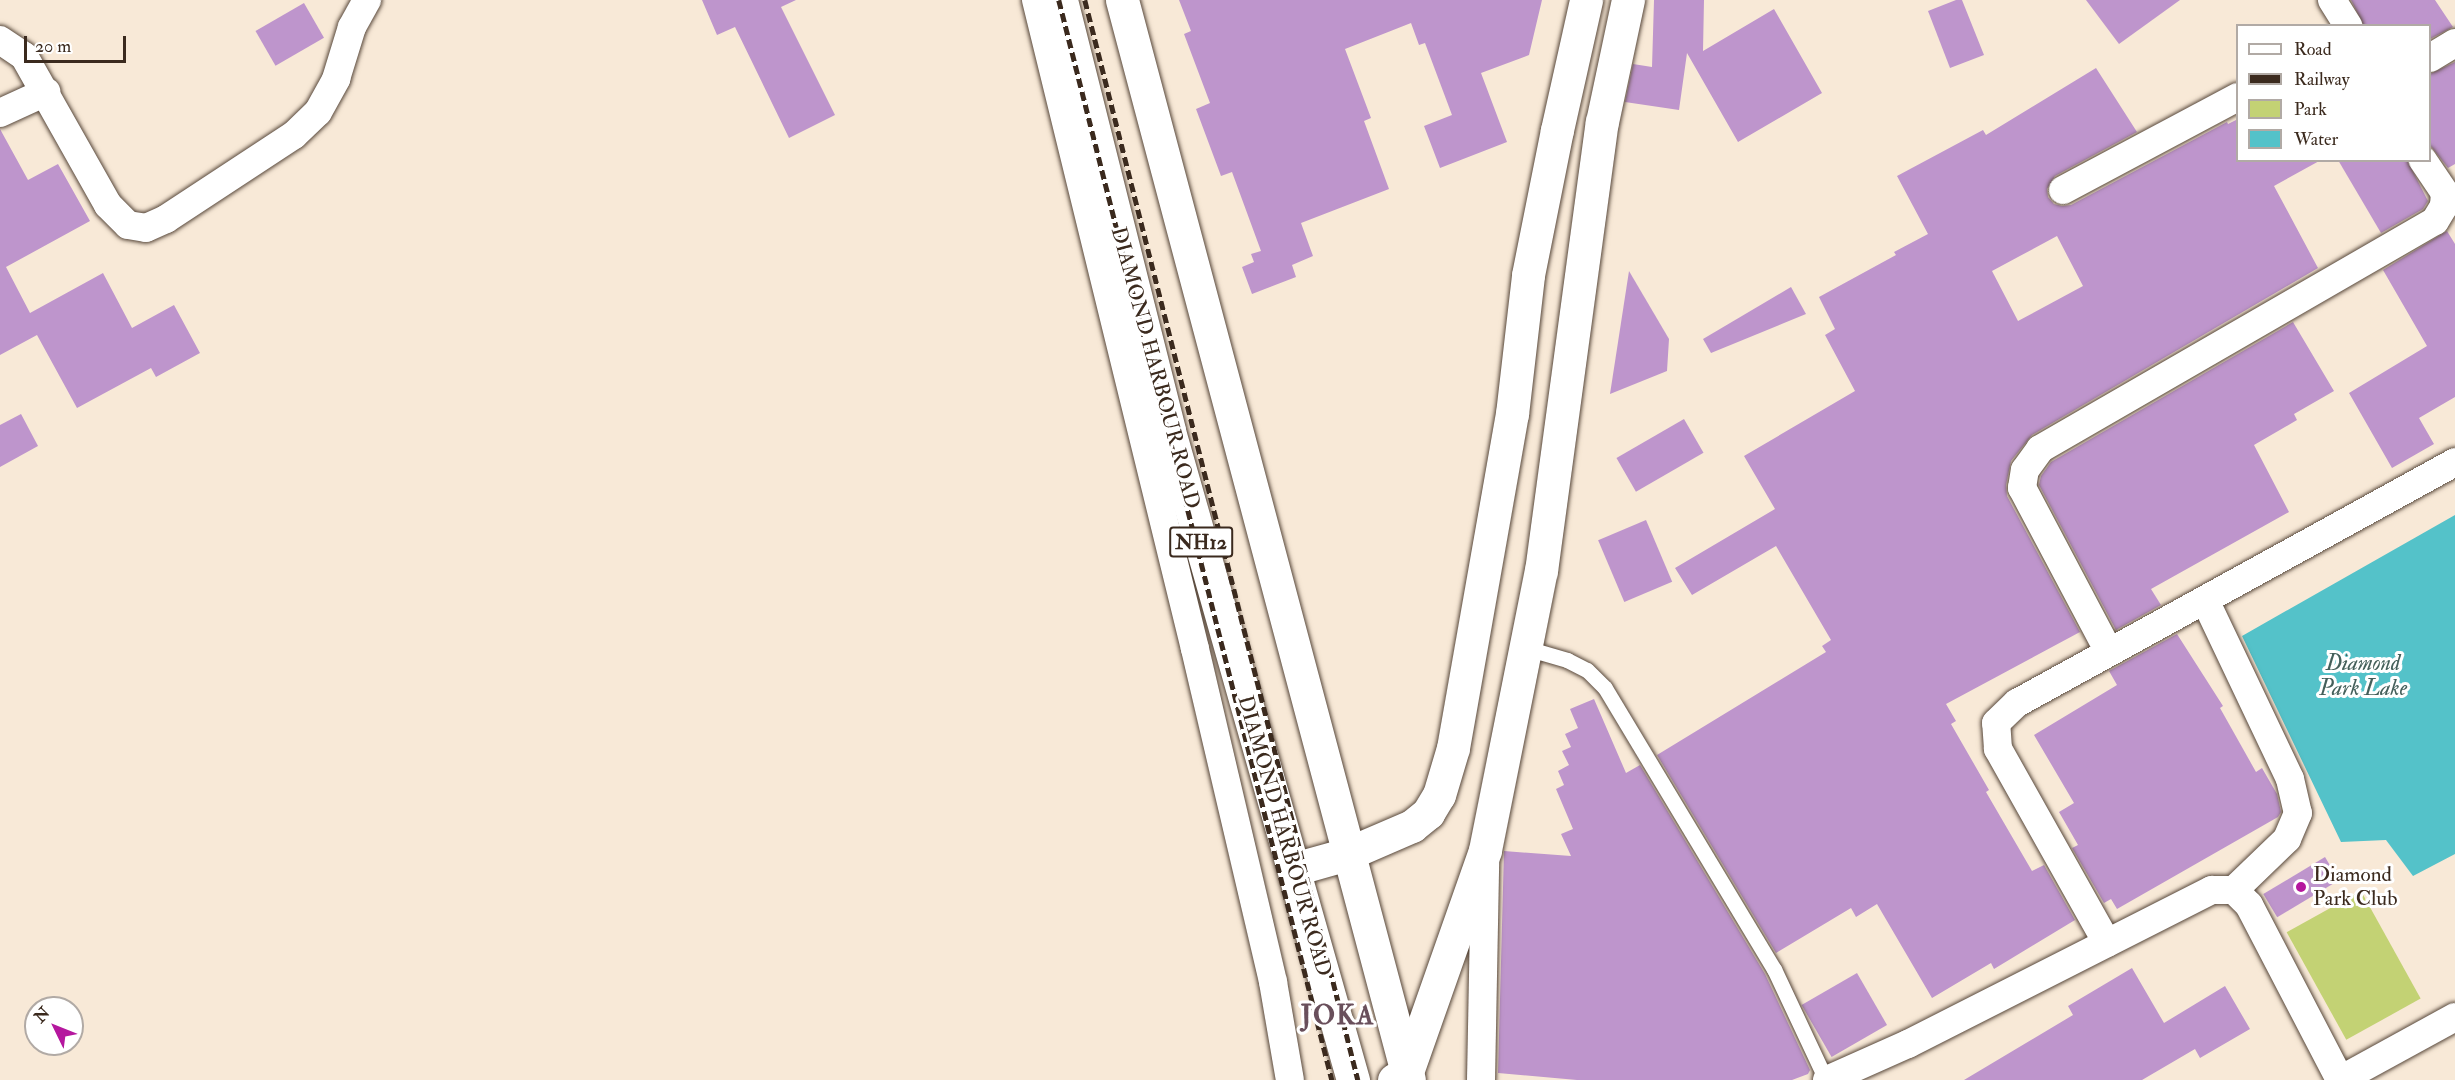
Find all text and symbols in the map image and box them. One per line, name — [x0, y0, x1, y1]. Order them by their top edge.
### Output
scale bar — [27, 24, 129, 62]
legend — [2236, 24, 2431, 162]
text: 20 m — [35, 35, 71, 58]
text: Road — [2294, 38, 2332, 61]
text: Railway — [2294, 68, 2350, 91]
text: Park — [2294, 98, 2327, 121]
text: Water — [2294, 128, 2338, 151]
street label: DIAMOND HARBOUR ROAD — [1105, 224, 1205, 512]
road number: NH12 — [1168, 525, 1234, 559]
water label: Diamond Park Lake — [2319, 650, 2407, 702]
street label: DIAMOND HARBOUR ROAD — [1232, 693, 1336, 979]
place label: Diamond Park Club — [2313, 862, 2397, 912]
marker: Diamond Park Club — [2294, 880, 2308, 894]
north arrow — [24, 996, 84, 1056]
district label: JOKA — [1301, 1000, 1375, 1032]
text: N — [30, 1003, 54, 1027]

